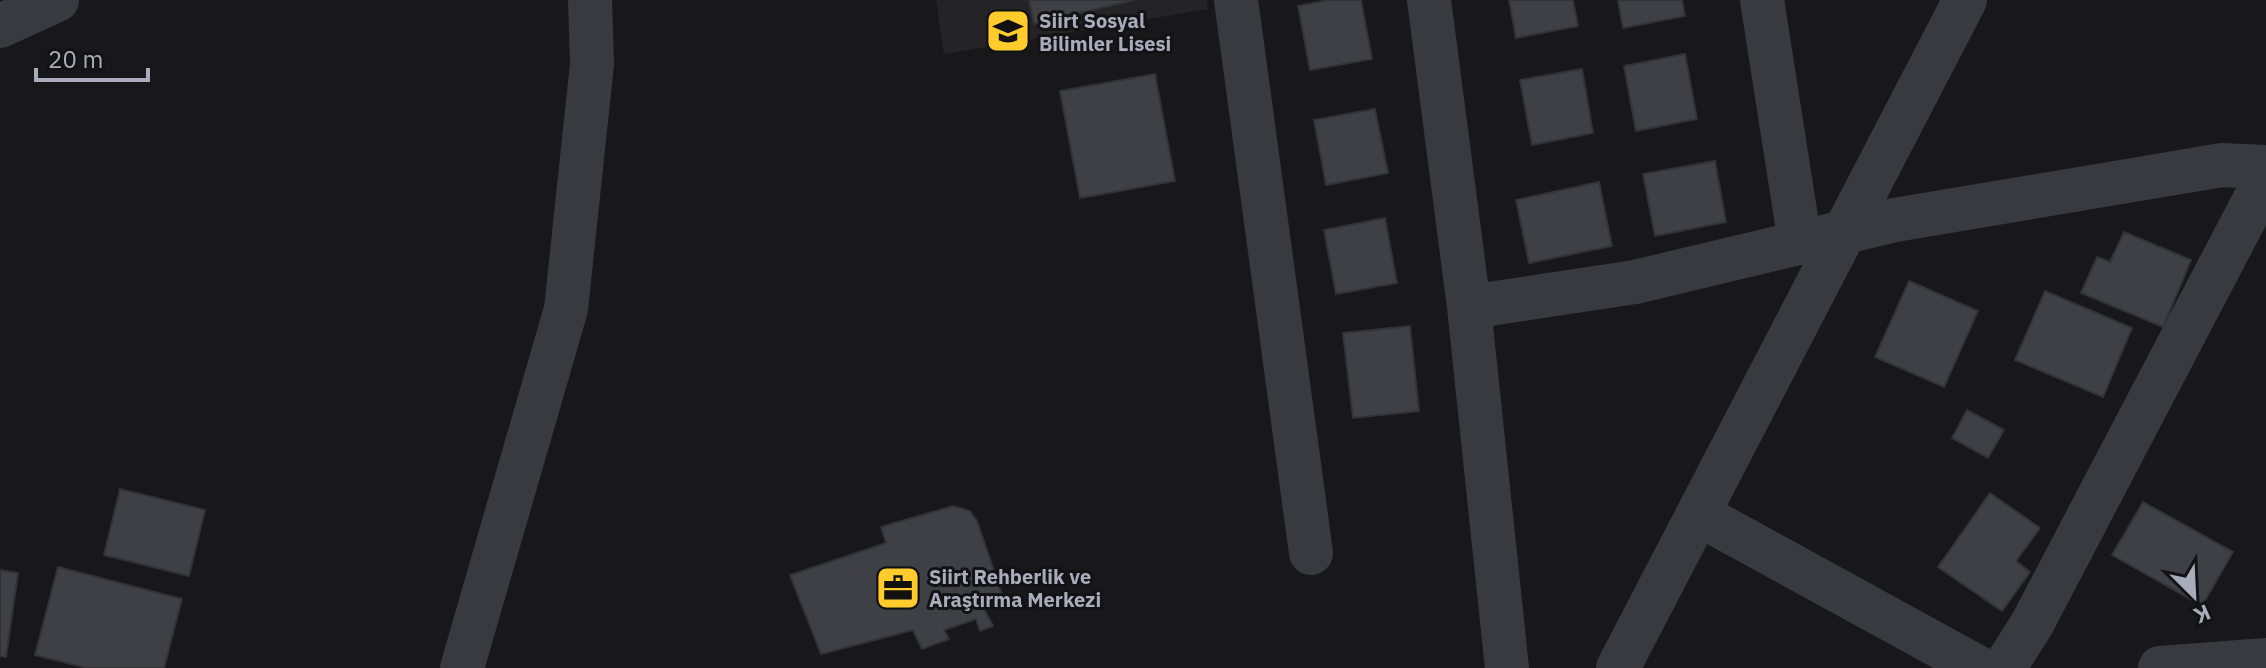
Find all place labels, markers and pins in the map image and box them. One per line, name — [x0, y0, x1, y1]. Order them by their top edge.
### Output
school or university icon: Siirt Sosyal Bilimler Lisesi — [984, 7, 1032, 55]
place label: Siirt Sosyal Bilimler Lisesi — [1039, 7, 1171, 57]
place label: Siirt Rehberlik ve Araştırma Merkezi — [929, 563, 1101, 613]
office icon: Siirt Rehberlik ve Araştırma Merkezi — [874, 564, 922, 612]

